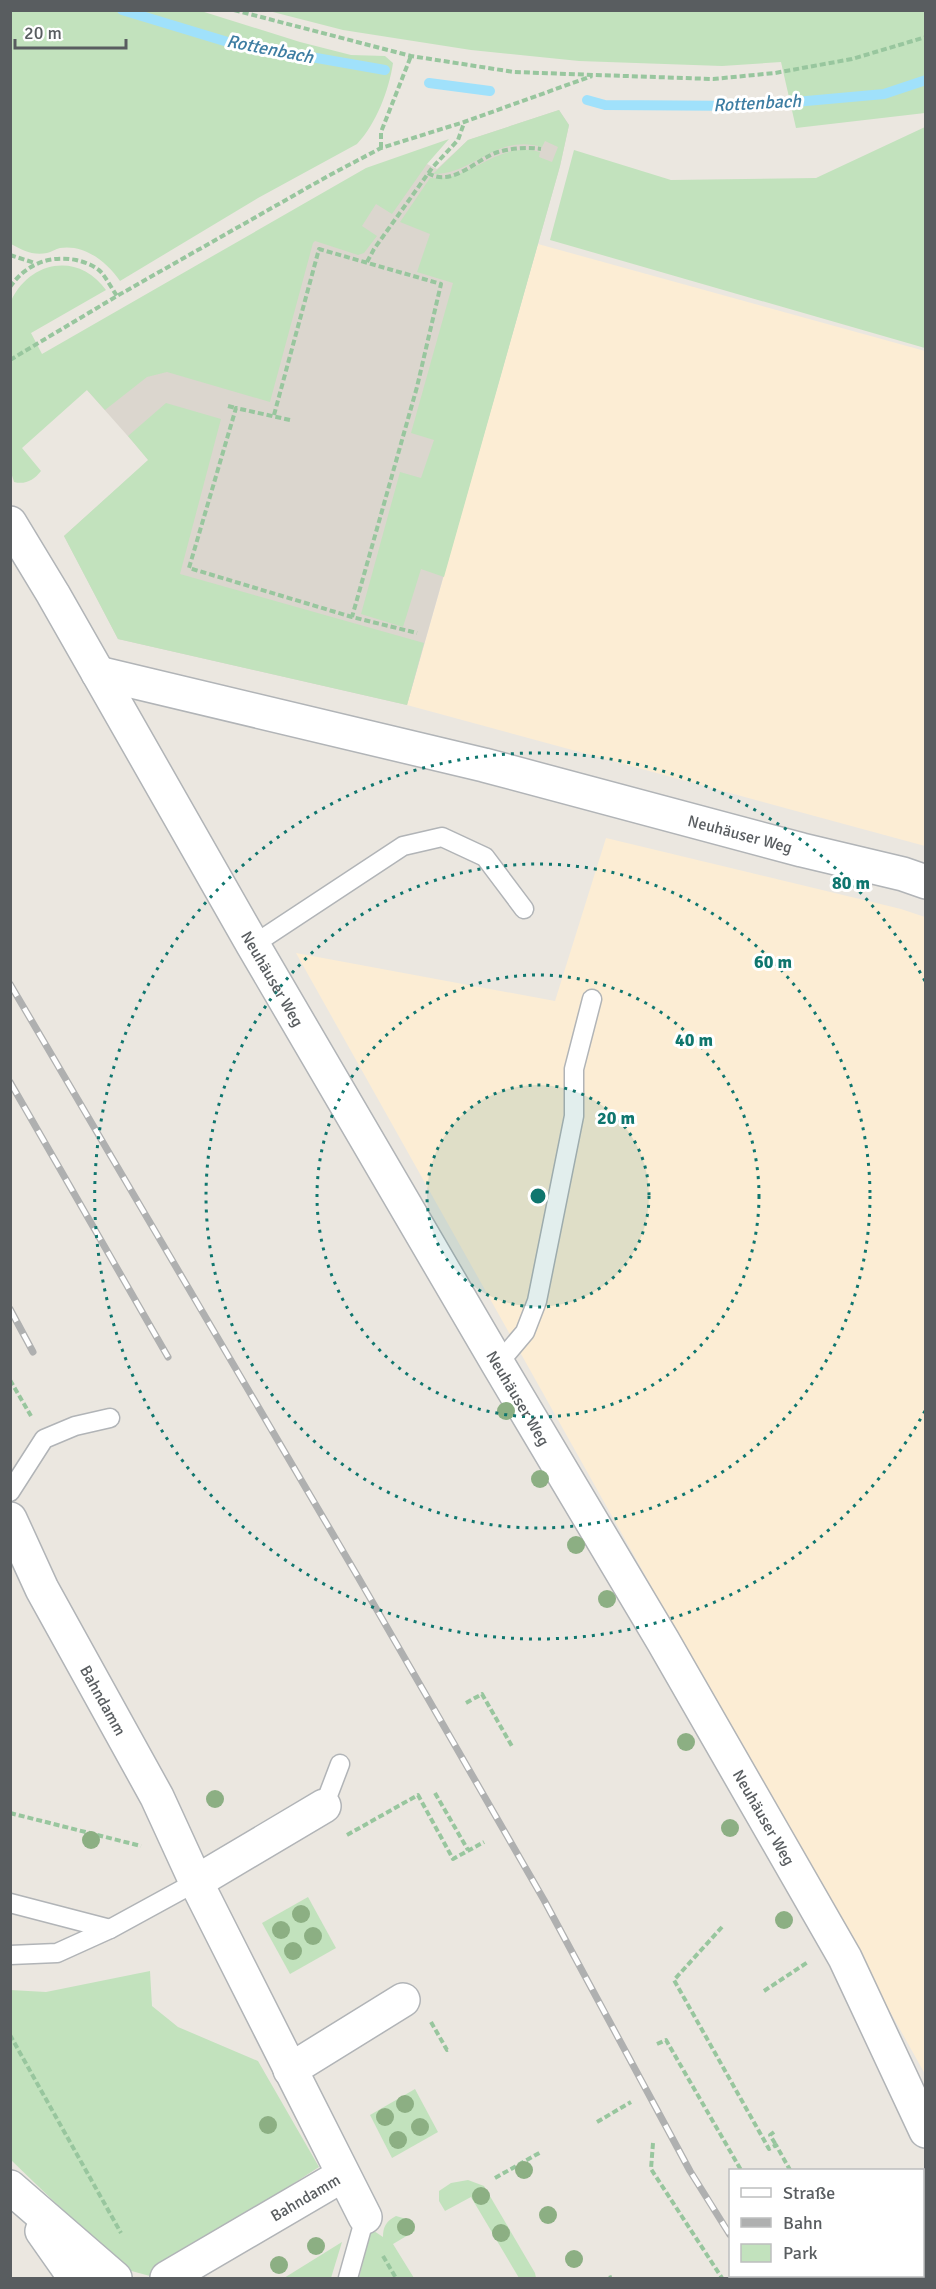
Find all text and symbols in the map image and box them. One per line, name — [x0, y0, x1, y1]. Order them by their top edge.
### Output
scale bar — [15, 12, 126, 50]
text: 20 m — [24, 22, 62, 44]
water label: Rottenbach — [225, 30, 316, 68]
water label: Rottenbach — [713, 90, 803, 116]
street label: Neuhäuser Weg — [686, 811, 794, 858]
text: 80 m — [832, 872, 870, 894]
street label: Neuhäuser Weg — [236, 928, 308, 1030]
text: 60 m — [754, 951, 792, 973]
text: 40 m — [675, 1029, 713, 1051]
text: 20 m — [597, 1107, 635, 1129]
centre of rings — [528, 1186, 548, 1206]
street label: Neuhäuser Weg — [481, 1347, 553, 1450]
street label: Bahndamm — [75, 1662, 130, 1739]
street label: Neuhäuser Weg — [728, 1766, 799, 1869]
legend — [729, 2169, 924, 2277]
street label: Bahndamm — [267, 2170, 344, 2226]
text: Straße — [783, 2182, 835, 2204]
text: Bahn — [783, 2212, 823, 2234]
text: Park — [783, 2242, 818, 2264]

